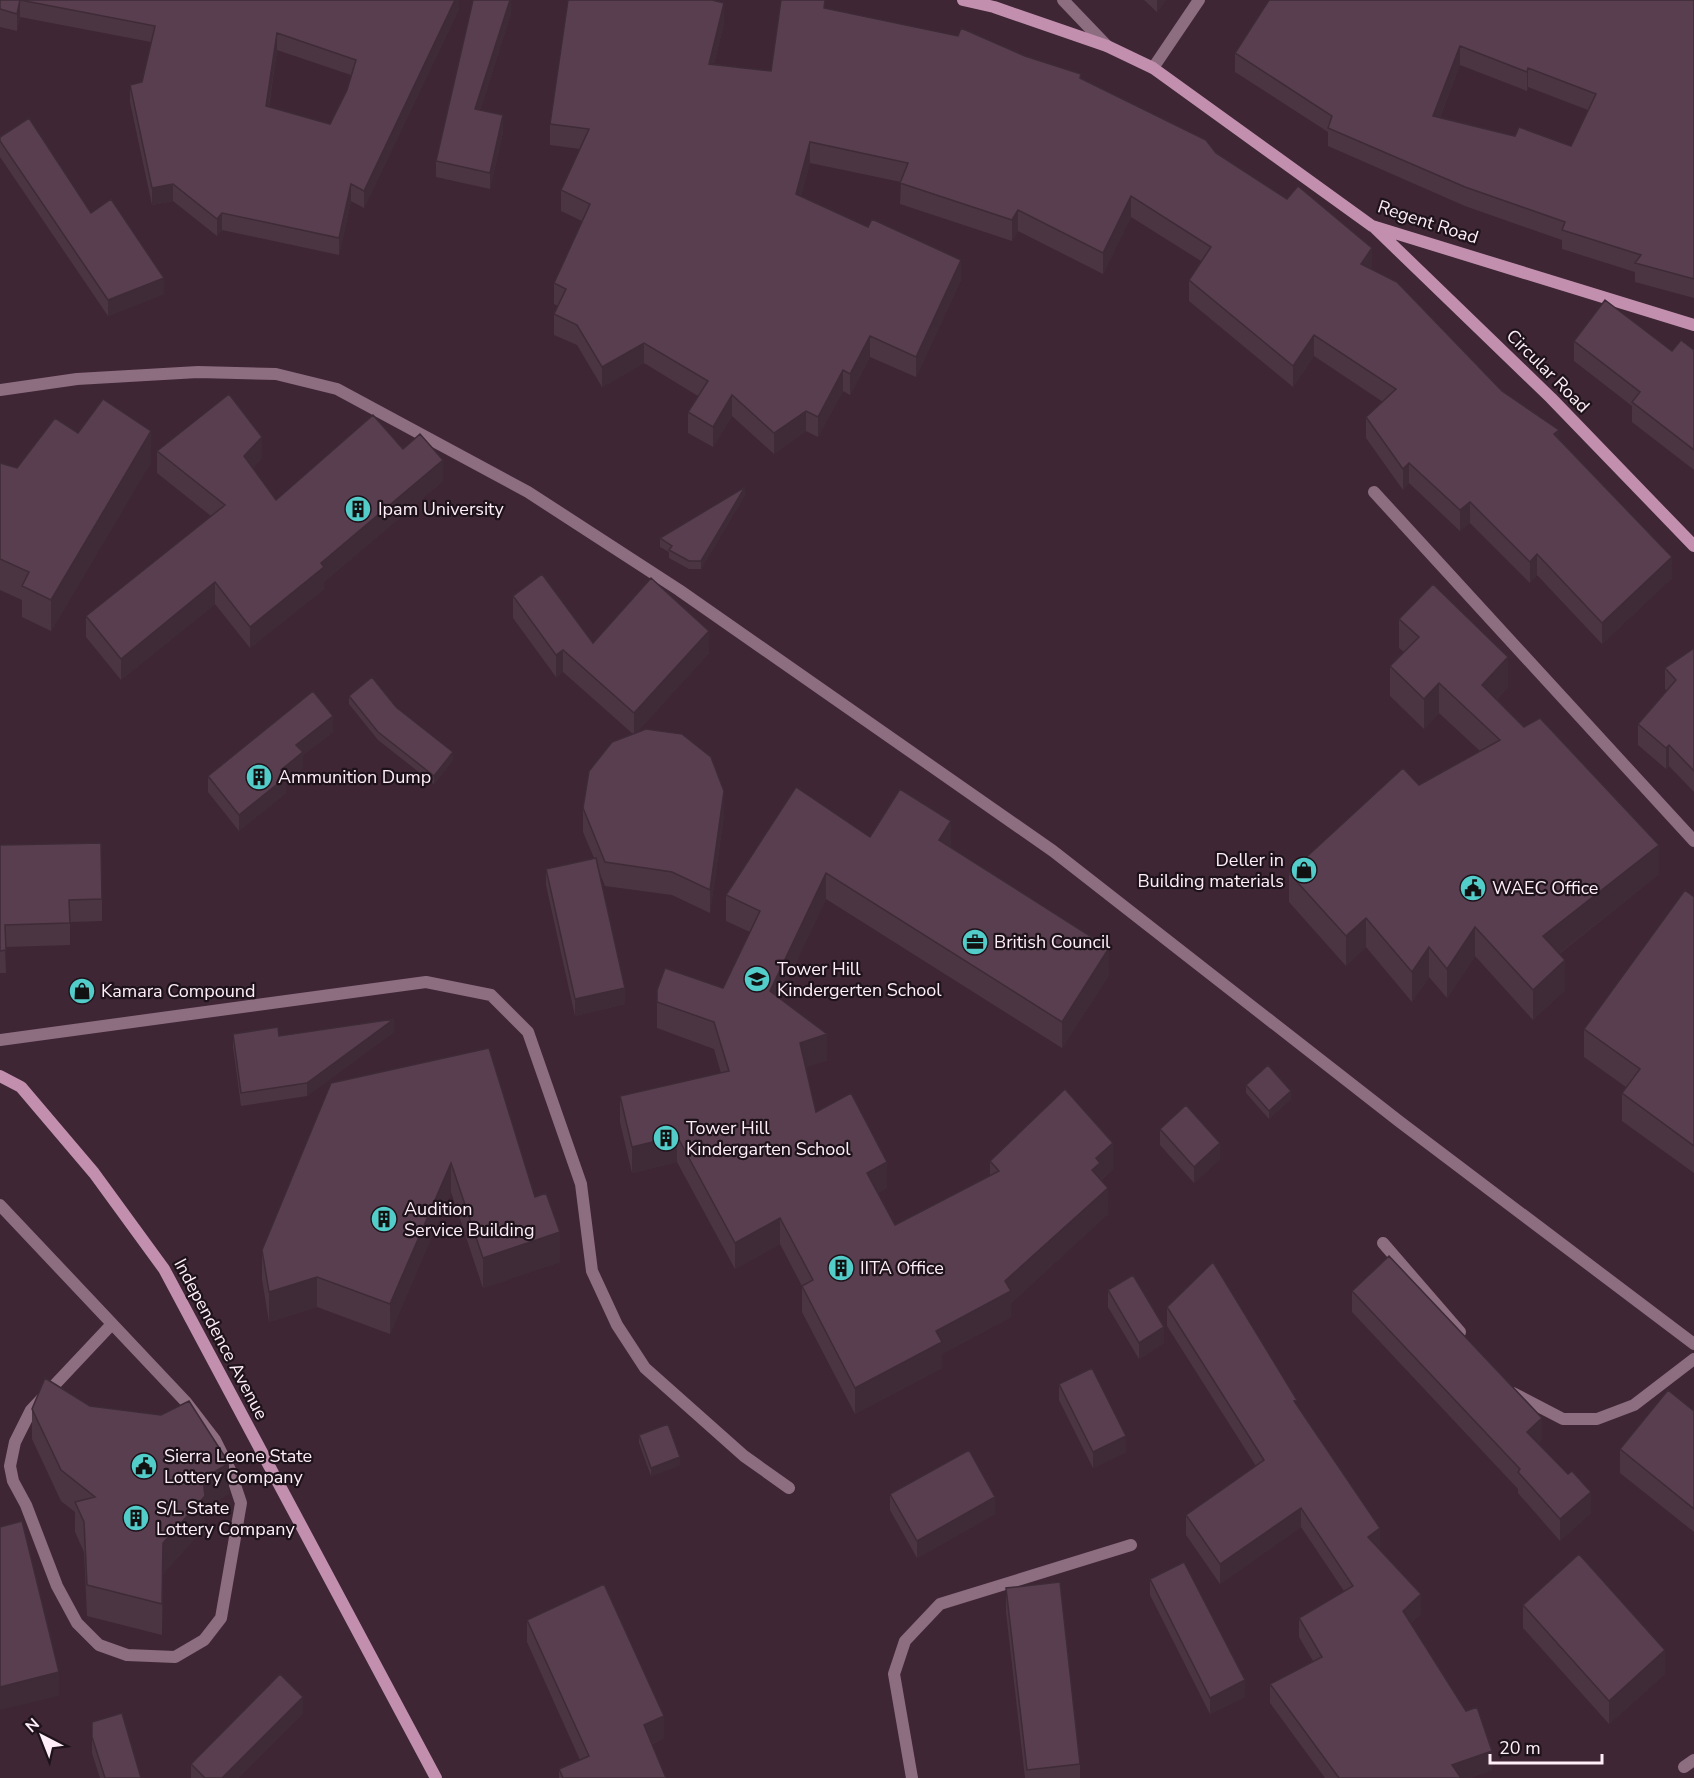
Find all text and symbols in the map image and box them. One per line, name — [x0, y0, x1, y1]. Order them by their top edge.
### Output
street label: Regent Road — [1375, 194, 1481, 250]
street label: Circular Road — [1501, 324, 1595, 418]
building icon: Ipam University — [343, 494, 373, 524]
place label: Ipam University — [378, 497, 504, 521]
building icon: Ammunition Dump — [244, 762, 274, 792]
place label: Ammunition Dump — [278, 765, 431, 789]
place label: Deller in Building materials — [1137, 848, 1284, 893]
shop icon: Deller in Building materials — [1289, 855, 1319, 885]
public building icon: WAEC Office — [1458, 873, 1488, 903]
place label: WAEC Office — [1492, 876, 1598, 900]
office icon: British Council — [960, 927, 990, 957]
place label: British Council — [994, 930, 1111, 954]
place label: Tower Hill Kindergerten School — [777, 957, 942, 1002]
school or university icon: Tower Hill Kindergerten School — [742, 964, 772, 994]
shop icon: Kamara Compound — [67, 976, 97, 1006]
place label: Kamara Compound — [101, 979, 255, 1003]
place label: Tower Hill Kindergarten School — [686, 1116, 851, 1161]
building icon: Tower Hill Kindergarten School — [651, 1123, 681, 1153]
place label: Audition Service Building — [404, 1197, 535, 1242]
building icon: Audition Service Building — [369, 1204, 399, 1234]
building icon: IITA Office — [826, 1253, 856, 1283]
street label: Independence Avenue — [168, 1254, 274, 1424]
place label: IITA Office — [860, 1256, 944, 1280]
place label: Sierra Leone State Lottery Company — [164, 1444, 312, 1489]
public building icon: Sierra Leone State Lottery Company — [129, 1451, 159, 1481]
place label: S/L State Lottery Company — [156, 1496, 295, 1541]
building icon: S/L State Lottery Company — [121, 1503, 151, 1533]
north arrow — [12, 1706, 72, 1766]
text: N — [21, 1713, 44, 1738]
scale bar — [1490, 1727, 1602, 1765]
text: 20 m — [1499, 1736, 1541, 1760]

